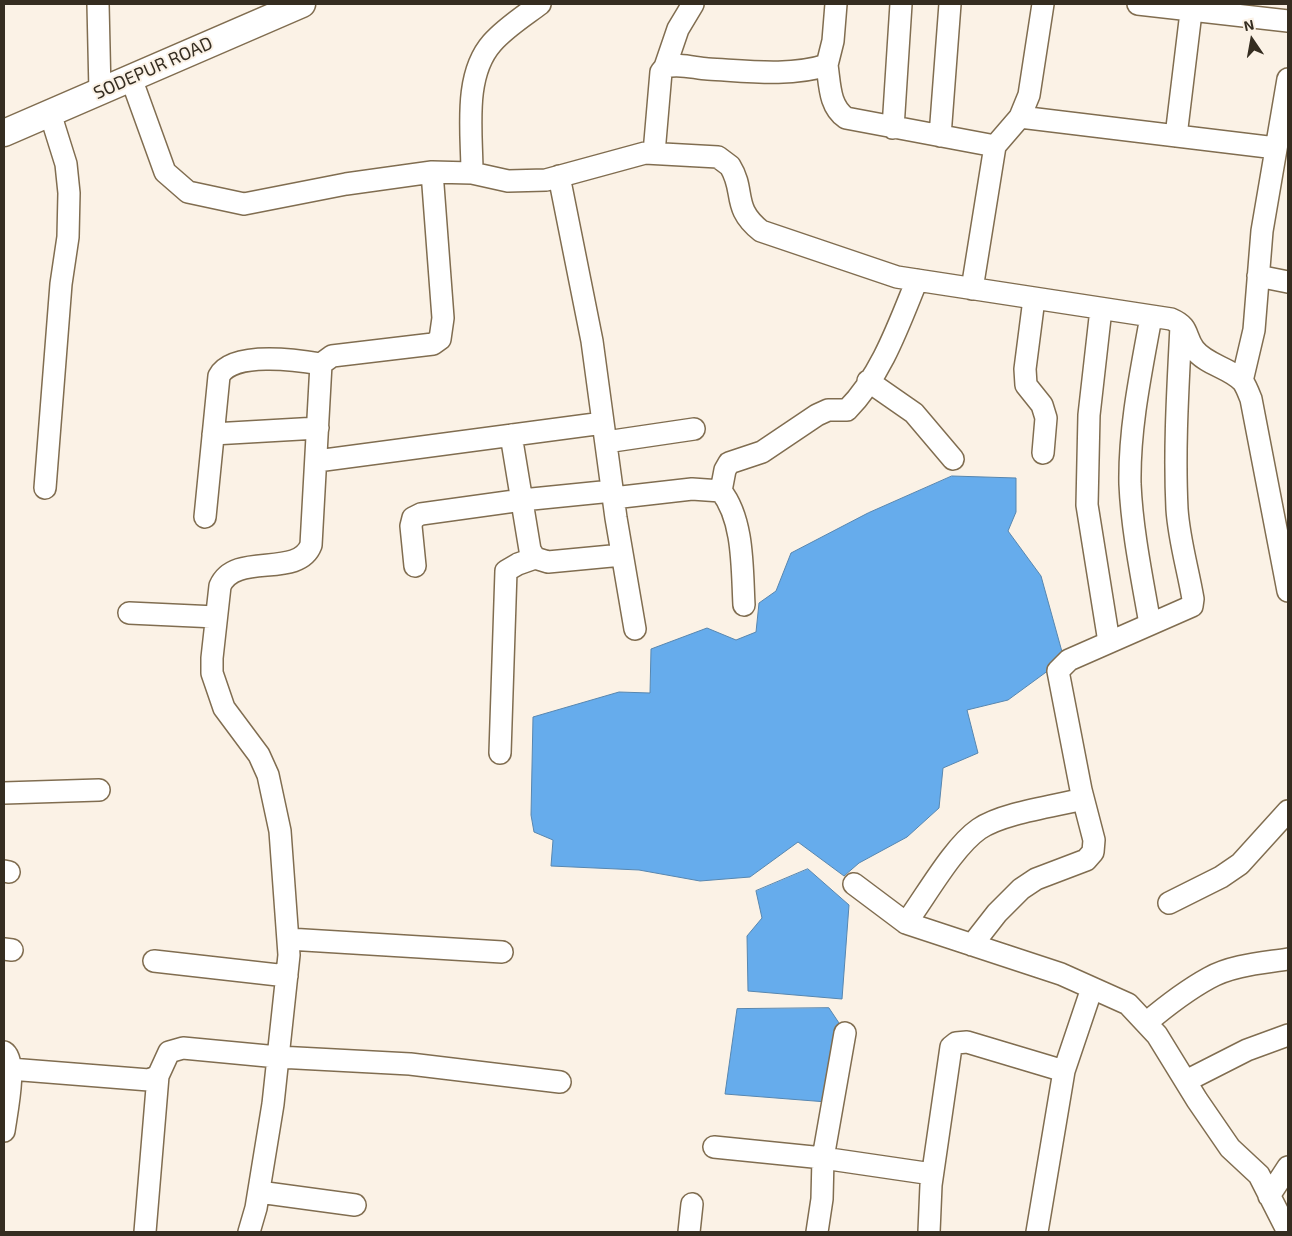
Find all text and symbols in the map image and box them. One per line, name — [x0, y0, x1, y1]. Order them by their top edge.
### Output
north arrow — [1227, 15, 1277, 65]
text: N — [1242, 15, 1255, 34]
street label: SODEPUR ROAD — [90, 32, 216, 104]

